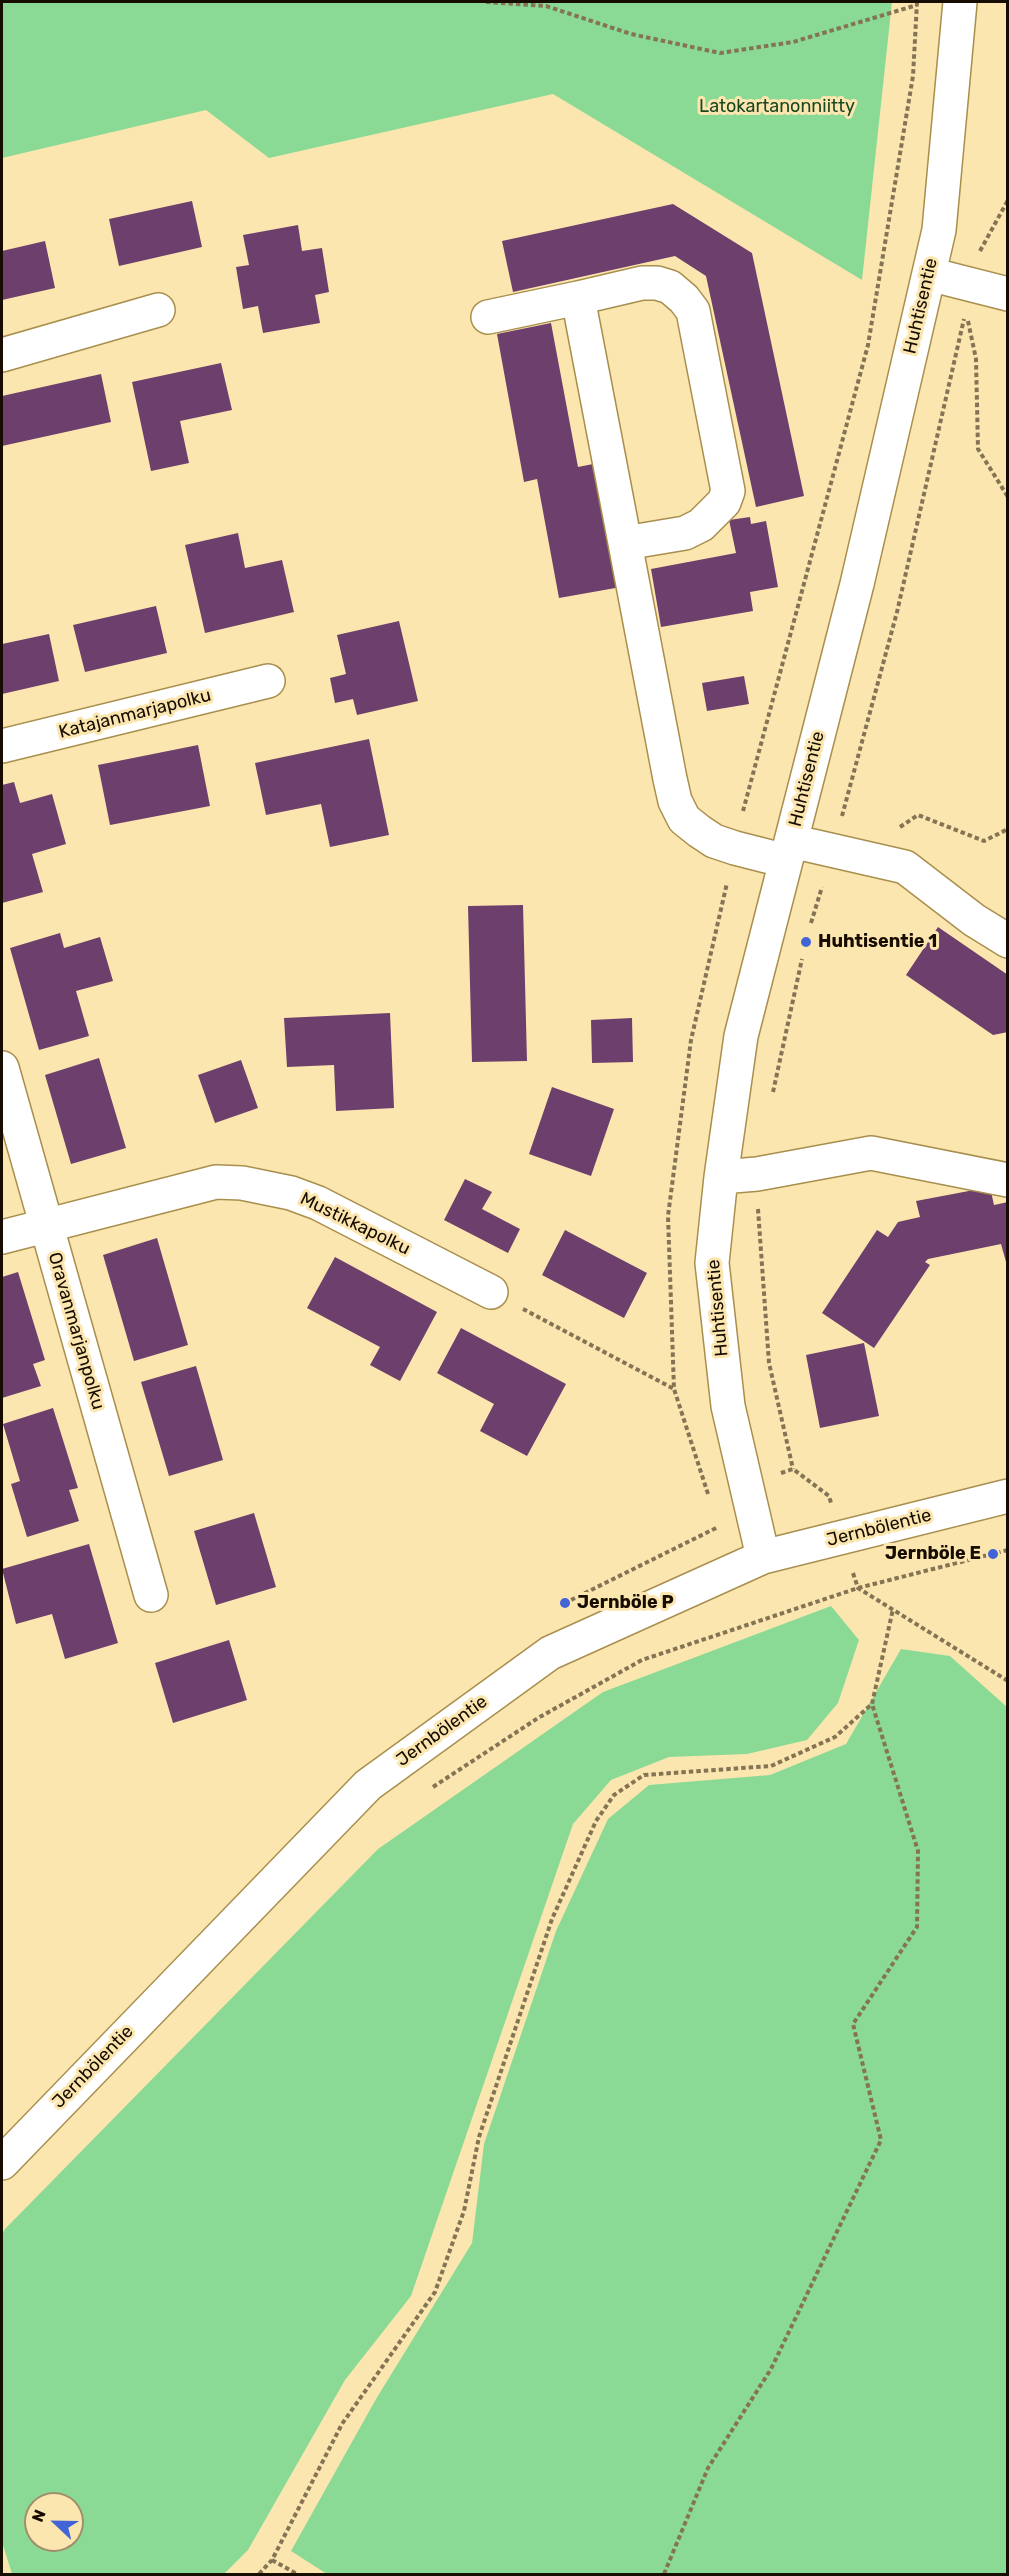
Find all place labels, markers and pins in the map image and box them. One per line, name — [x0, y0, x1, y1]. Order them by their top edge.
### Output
place label: Huhtisentie 1 — [818, 931, 937, 953]
marker: Huhtisentie 1 — [799, 935, 813, 949]
place label: Jernböle E — [885, 1543, 981, 1565]
marker: Jernböle E — [986, 1547, 1000, 1561]
place label: Jernböle P — [577, 1592, 674, 1614]
marker: Jernböle P — [558, 1596, 572, 1610]

